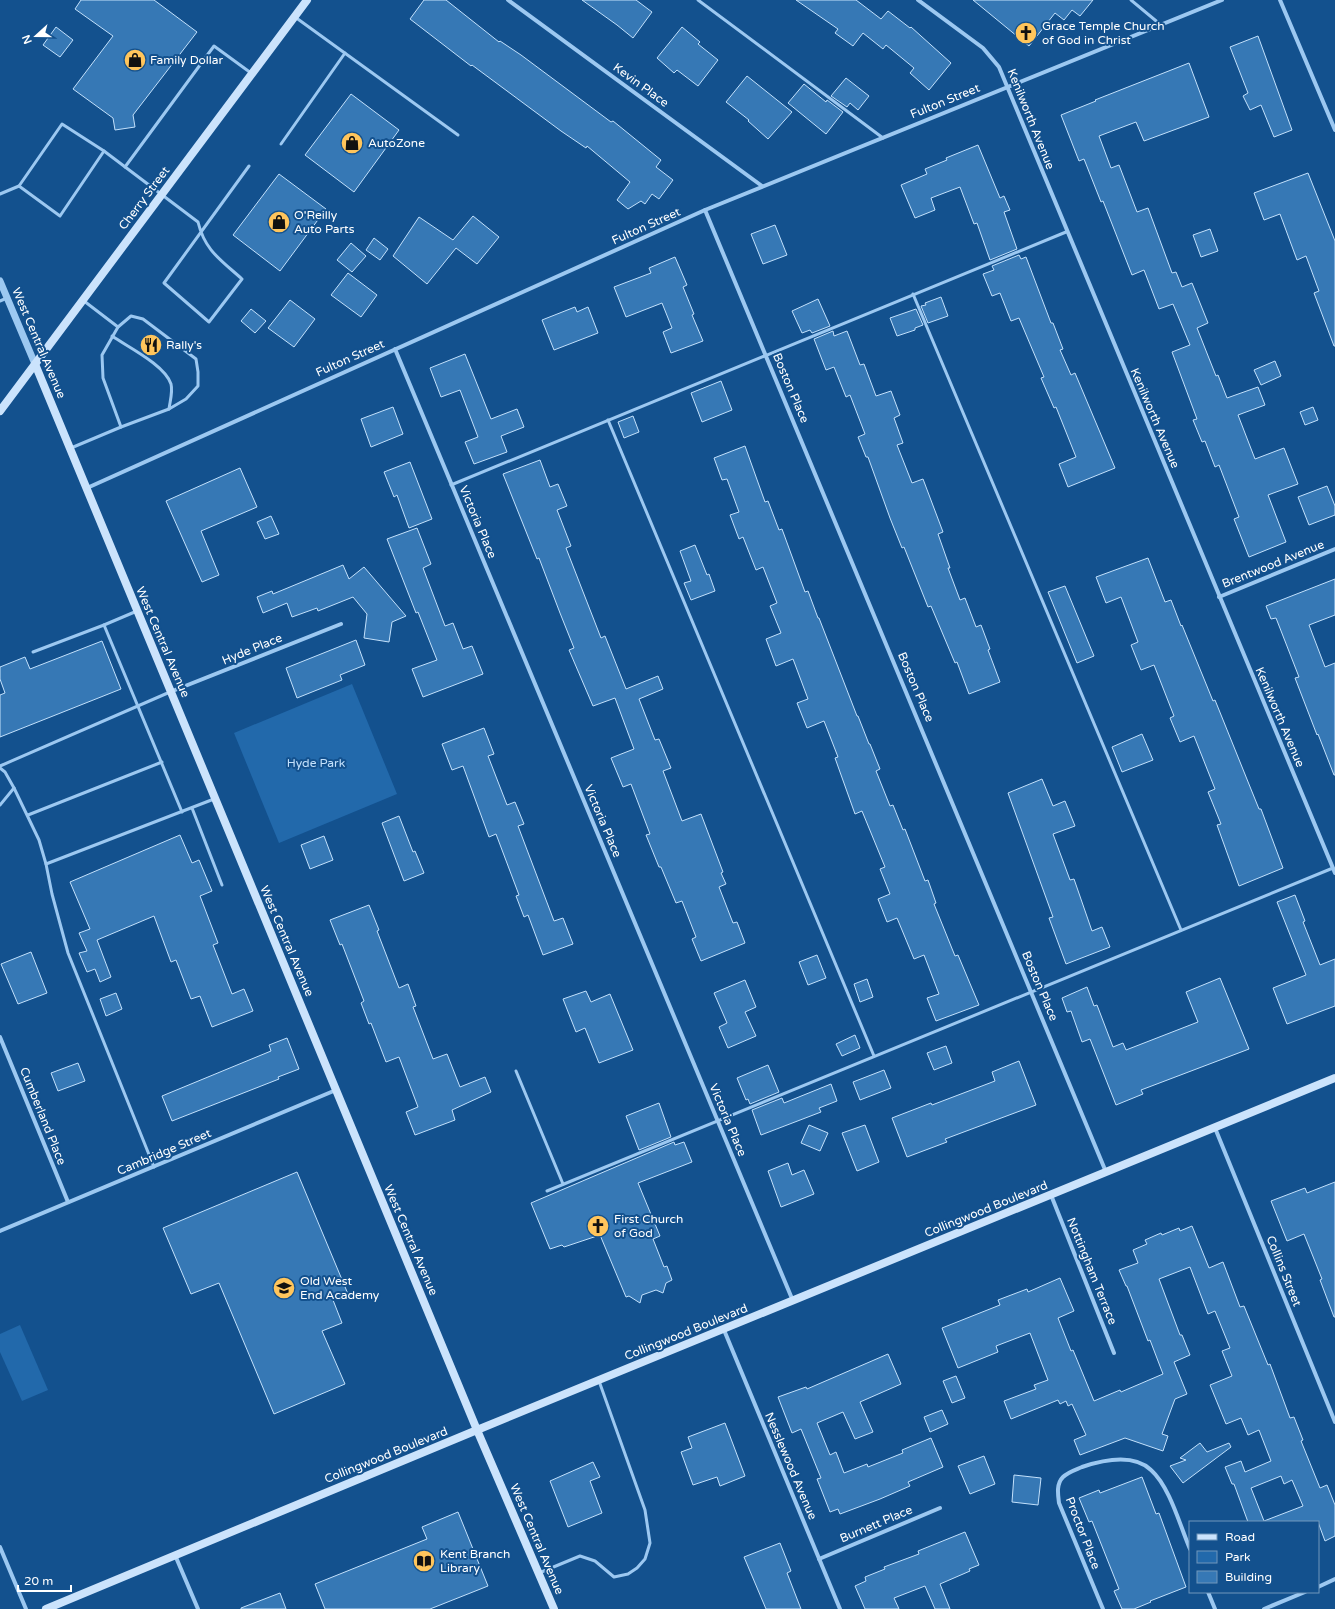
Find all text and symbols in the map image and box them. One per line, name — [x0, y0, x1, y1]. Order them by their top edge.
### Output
north arrow — [16, 16, 56, 56]
place label: Grace Temple Church of God in Christ — [1042, 19, 1165, 47]
church icon: Grace Temple Church of God in Christ — [1013, 20, 1039, 46]
text: N — [19, 33, 35, 46]
shop icon: Family Dollar — [122, 47, 148, 73]
place label: Family Dollar — [150, 53, 223, 67]
street label: Kevin Place — [610, 60, 672, 110]
street label: Kenilworth Avenue — [1004, 67, 1058, 172]
street label: Fulton Street — [908, 81, 982, 121]
shop icon: AutoZone — [339, 130, 365, 156]
place label: AutoZone — [368, 136, 425, 150]
street label: Cherry Street — [116, 163, 173, 232]
street label: Fulton Street — [609, 204, 683, 247]
place label: O'Reilly Auto Parts — [294, 208, 355, 236]
shop icon: O'Reilly Auto Parts — [266, 209, 292, 235]
street label: West Central Avenue — [9, 286, 69, 401]
restaurant icon: Rally's — [138, 332, 164, 358]
street label: Fulton Street — [313, 336, 387, 379]
place label: Rally's — [166, 338, 202, 352]
street label: Boston Place — [770, 351, 812, 425]
street label: Kenilworth Avenue — [1128, 366, 1183, 470]
street label: Victoria Place — [456, 484, 500, 561]
street label: Brentwood Avenue — [1220, 537, 1326, 591]
street label: West Central Avenue — [133, 585, 193, 700]
street label: Hyde Place — [220, 631, 284, 667]
street label: Boston Place — [895, 650, 937, 724]
street label: Kenilworth Avenue — [1253, 665, 1308, 769]
park label: Hyde Park — [287, 756, 346, 770]
street label: Victoria Place — [581, 783, 625, 860]
street label: West Central Avenue — [257, 884, 317, 999]
street label: Boston Place — [1019, 949, 1061, 1023]
street label: Cumberland Place — [17, 1065, 69, 1167]
street label: Victoria Place — [706, 1082, 750, 1159]
street label: Cambridge Street — [115, 1126, 213, 1178]
street label: Collingwood Boulevard — [922, 1178, 1050, 1240]
street label: West Central Avenue — [381, 1183, 441, 1298]
place label: First Church of God — [614, 1212, 683, 1240]
church icon: First Church of God — [585, 1213, 611, 1239]
street label: Nottingham Terrace — [1064, 1215, 1120, 1327]
street label: Collins Street — [1263, 1234, 1305, 1309]
place label: Old West End Academy — [300, 1274, 380, 1302]
school or university icon: Old West End Academy — [271, 1275, 297, 1301]
street label: Collingwood Boulevard — [622, 1301, 750, 1363]
street label: Nesslewood Avenue — [762, 1410, 820, 1522]
street label: Collingwood Boulevard — [322, 1424, 450, 1486]
street label: West Central Avenue — [507, 1482, 567, 1597]
street label: Proctor Place — [1063, 1495, 1103, 1571]
street label: Burnett Place — [838, 1502, 915, 1546]
legend — [1189, 1521, 1319, 1593]
text: Road — [1225, 1530, 1255, 1544]
place label: Kent Branch Library — [440, 1547, 510, 1575]
library icon: Kent Branch Library — [411, 1548, 437, 1574]
text: Park — [1225, 1550, 1251, 1564]
scale bar — [18, 1567, 71, 1593]
text: Building — [1225, 1570, 1272, 1584]
text: 20 m — [24, 1574, 53, 1588]

